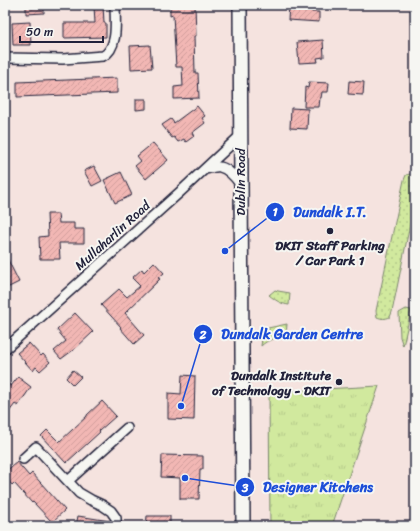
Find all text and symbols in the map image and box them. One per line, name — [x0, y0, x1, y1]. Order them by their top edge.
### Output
scale bar — [20, 18, 103, 44]
text: 50 m — [26, 21, 53, 43]
street label: Dublin Road — [229, 147, 252, 216]
street label: Mullaharlin Road — [69, 194, 156, 276]
callout: Dundalk I.T. — [265, 199, 375, 225]
text: Dundalk I.T. — [293, 200, 367, 225]
text: 1 — [272, 201, 278, 223]
marker: DKIT Staff Parking / Car Park 1 — [325, 226, 335, 236]
place label: DKIT Staff Parking / Car Park 1 — [275, 234, 385, 272]
callout: Dundalk Garden Centre — [193, 321, 371, 347]
text: Dundalk Garden Centre — [221, 322, 363, 347]
text: 2 — [199, 324, 207, 346]
place label: Dundalk Institute of Technology - DKIT — [212, 364, 333, 402]
marker: Dundalk Institute of Technology - DKIT — [334, 377, 344, 387]
callout: Designer Kitchens — [235, 474, 382, 500]
text: Designer Kitchens — [263, 475, 373, 500]
text: 3 — [241, 477, 249, 499]

